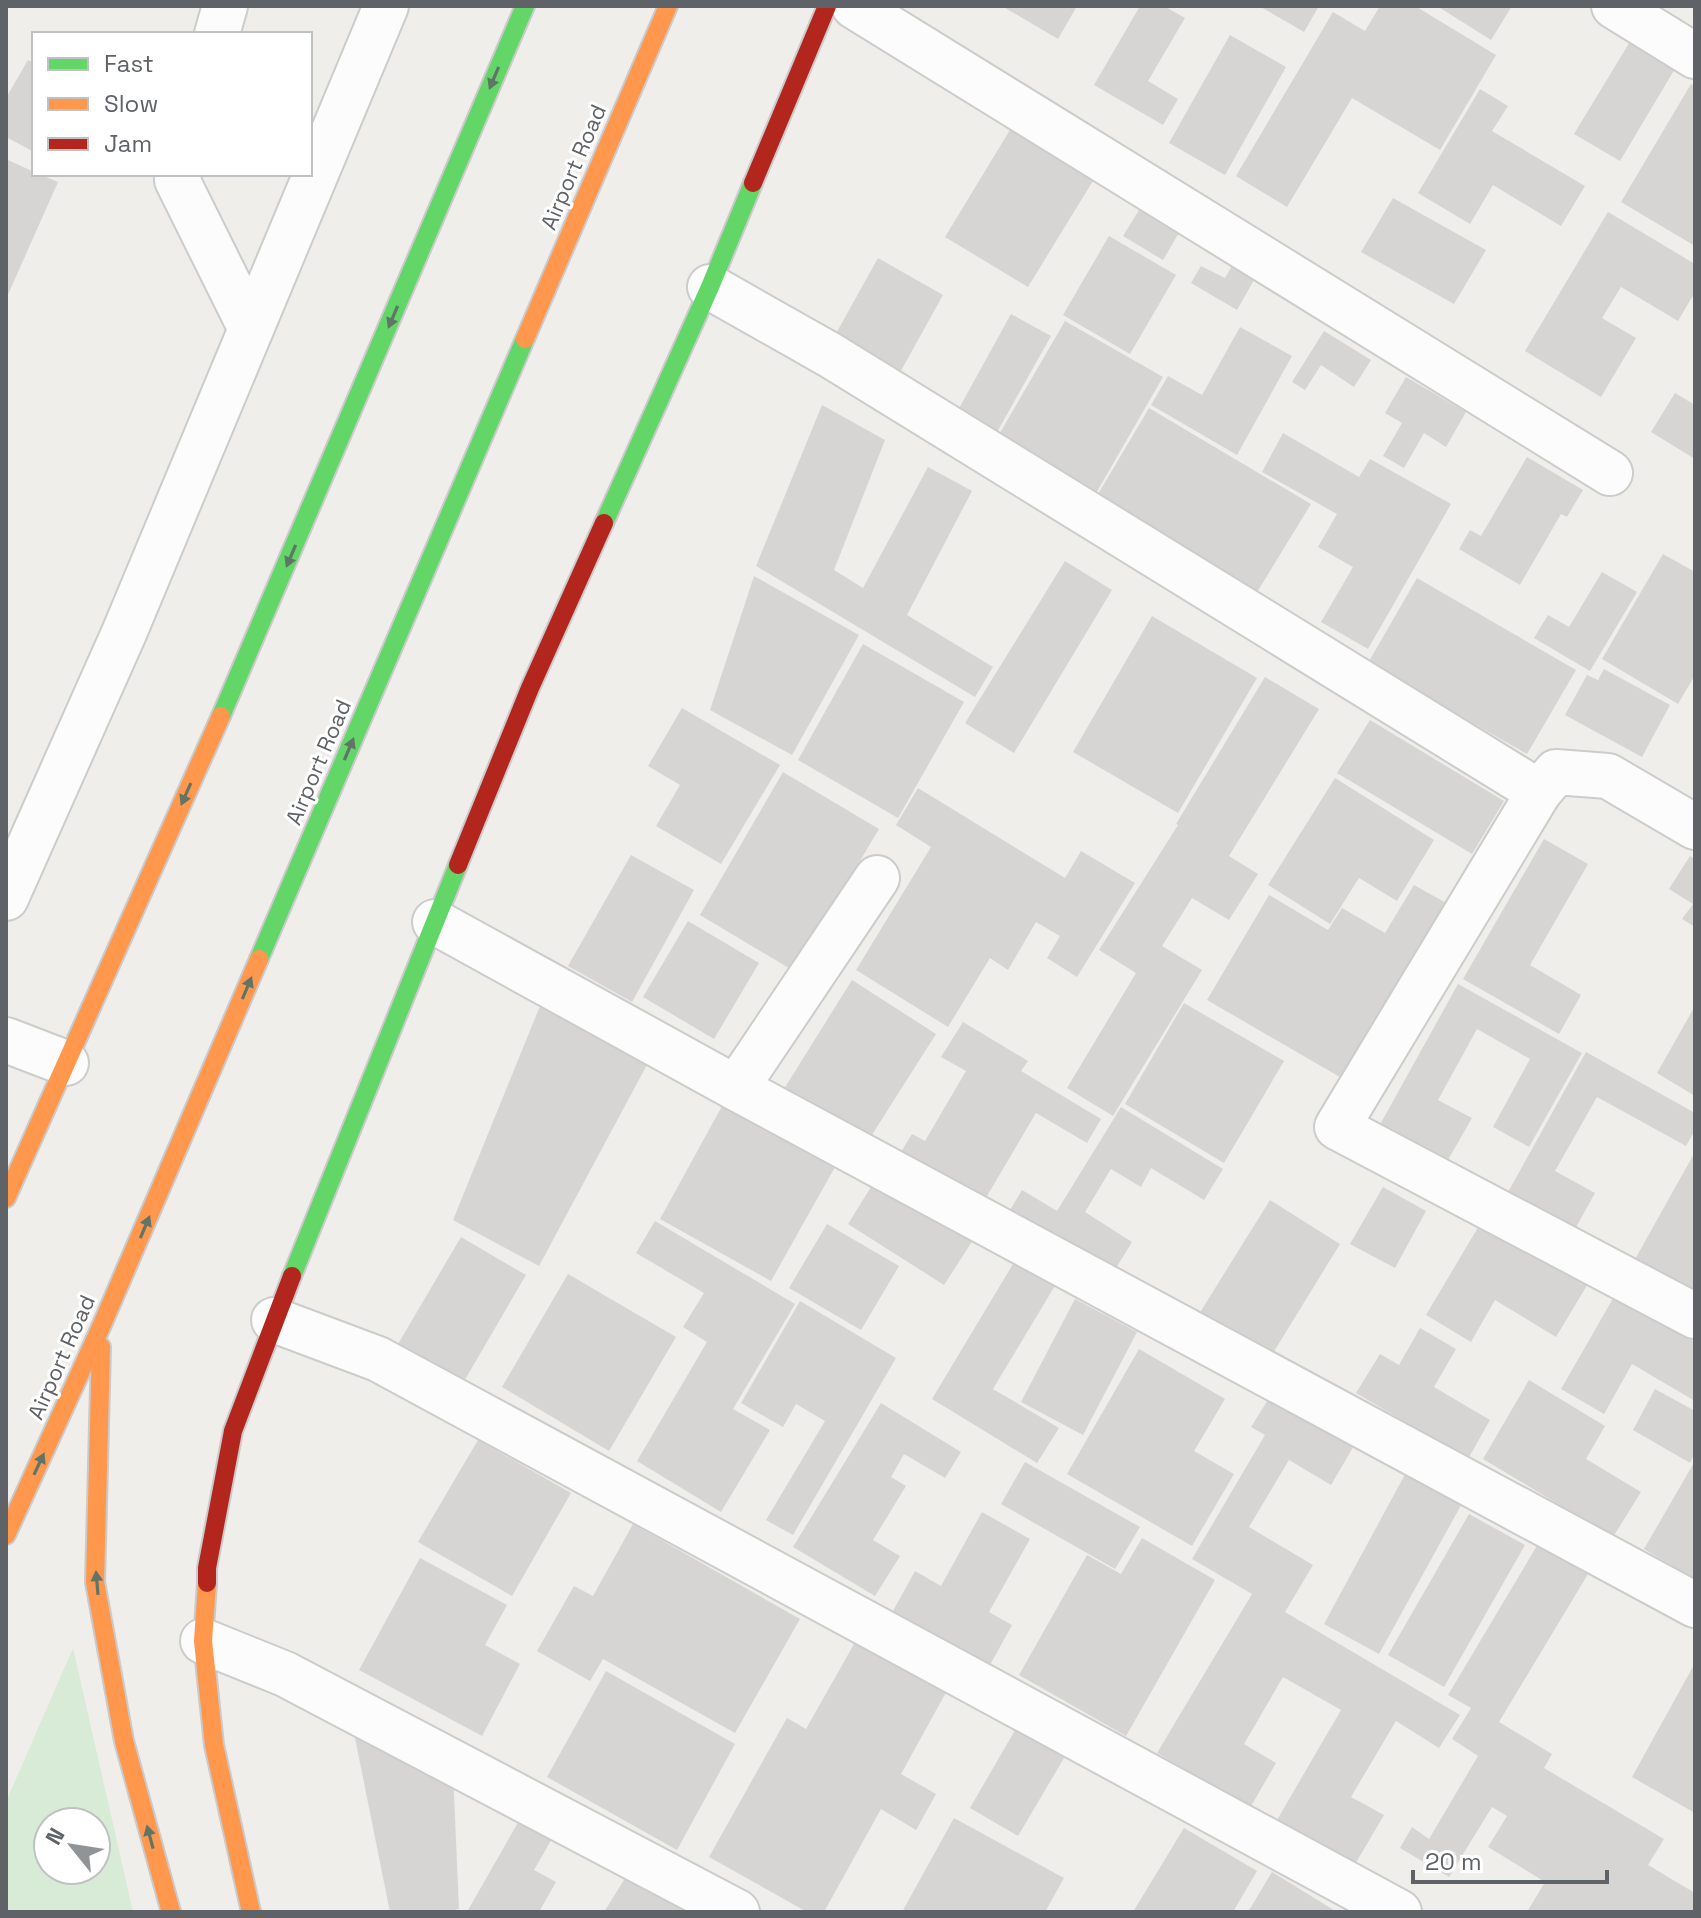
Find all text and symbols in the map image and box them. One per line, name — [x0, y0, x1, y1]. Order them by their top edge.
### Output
legend — [32, 32, 312, 176]
text: Fast — [104, 48, 154, 79]
one-way arrow — [488, 66, 501, 90]
text: Slow — [104, 88, 158, 119]
street label: Airport Road — [534, 100, 612, 234]
text: Jam — [104, 128, 152, 159]
one-way arrow — [386, 305, 399, 329]
one-way arrow — [284, 544, 297, 568]
street label: Airport Road — [279, 695, 357, 829]
one-way arrow — [343, 737, 356, 761]
one-way arrow — [179, 782, 193, 806]
one-way arrow — [241, 976, 254, 1000]
one-way arrow — [138, 1215, 151, 1238]
street label: Airport Road — [21, 1290, 101, 1424]
one-way arrow — [32, 1452, 45, 1476]
one-way arrow — [90, 1570, 103, 1595]
north arrow — [32, 1806, 112, 1886]
text: N — [39, 1823, 70, 1849]
one-way arrow — [143, 1824, 156, 1848]
scale bar — [1413, 1834, 1607, 1884]
text: 20 m — [1425, 1846, 1482, 1877]

